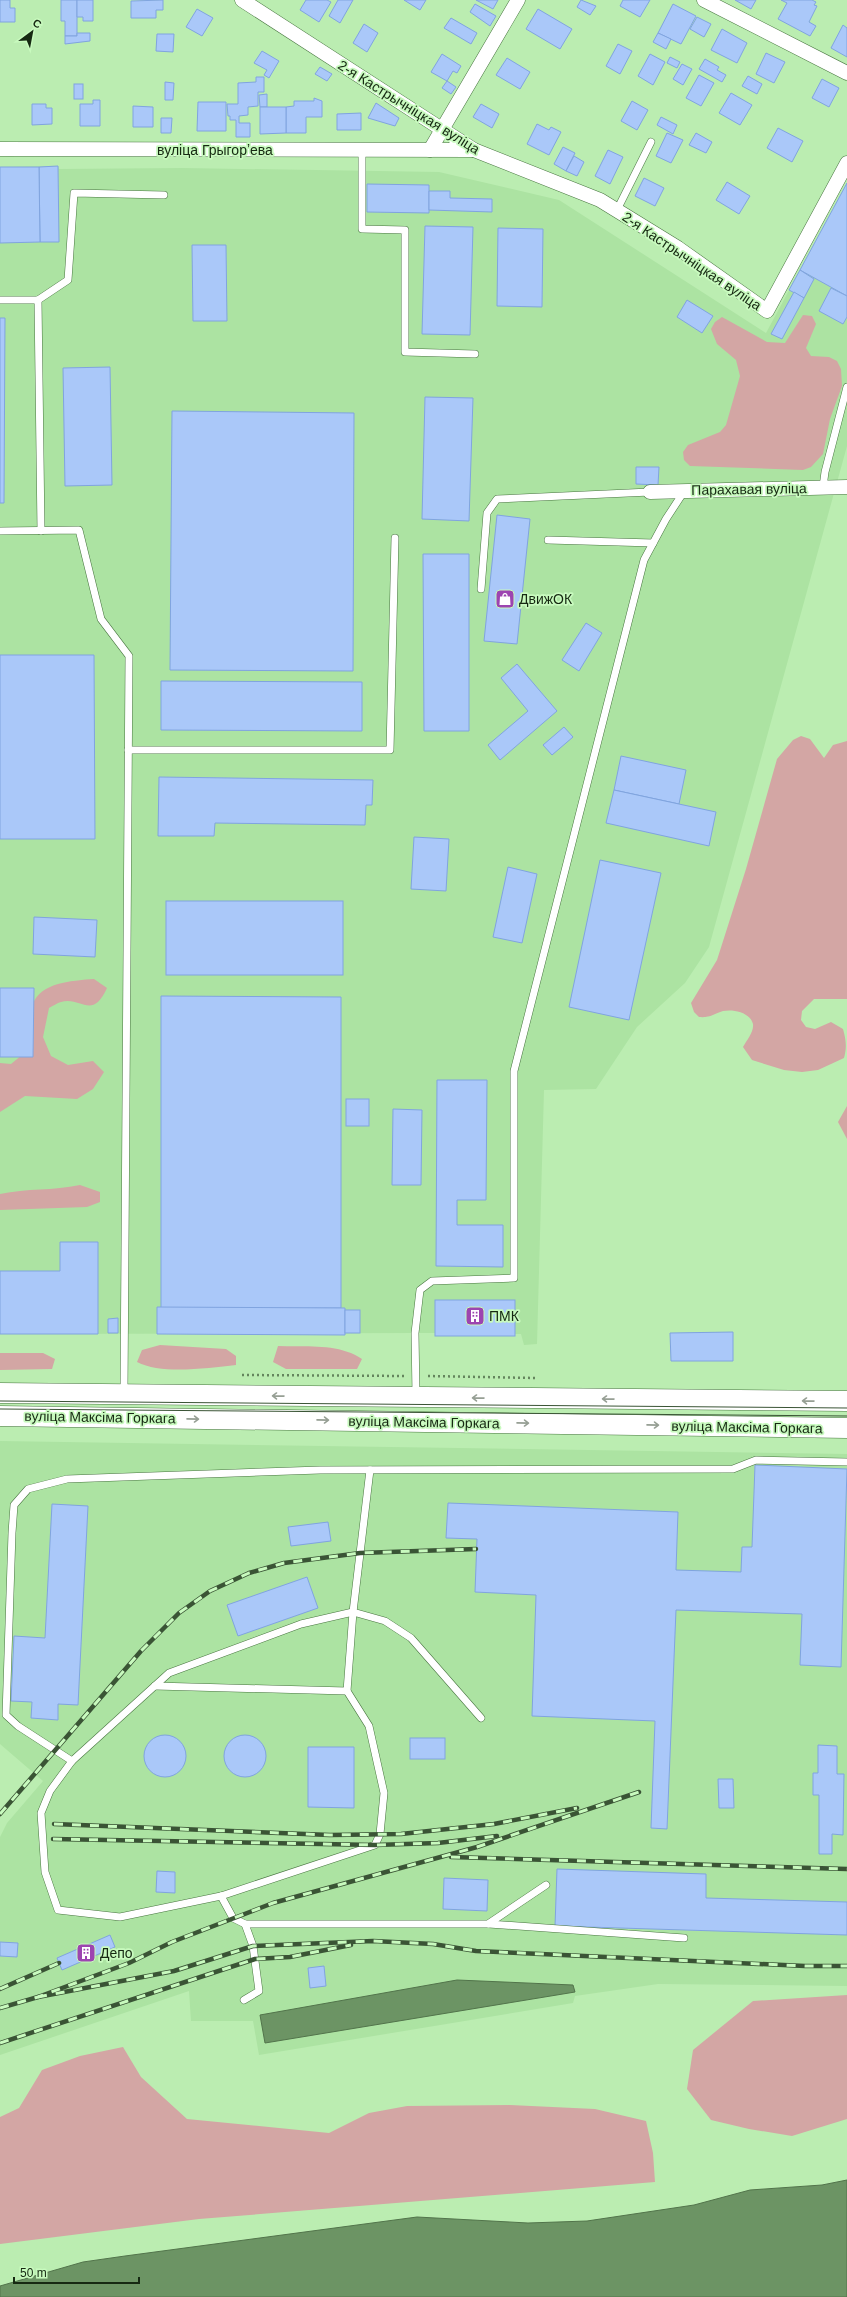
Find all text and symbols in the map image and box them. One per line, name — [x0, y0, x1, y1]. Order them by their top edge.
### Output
north arrow — [12, 12, 52, 52]
text: С — [31, 16, 44, 31]
street label: 2-я Кастрычніцкая вуліца — [335, 57, 483, 157]
street label: вуліца Грыгорʼева — [157, 142, 273, 158]
street label: 2-я Кастрычніцкая вуліца — [620, 209, 765, 314]
street label: Парахавая вуліца — [691, 480, 807, 498]
shop icon: ДвижОК — [494, 588, 516, 610]
place label: ДвижОК — [519, 591, 573, 607]
building icon: ПМК — [464, 1305, 486, 1327]
place label: ПМК — [489, 1308, 520, 1324]
one-way arrow — [272, 1392, 285, 1400]
one-way arrow — [472, 1394, 485, 1402]
one-way arrow — [602, 1395, 615, 1403]
one-way arrow — [802, 1397, 815, 1405]
street label: вуліца Максіма Горкага — [24, 1408, 176, 1426]
street label: вуліца Максіма Горкага — [348, 1413, 500, 1431]
one-way arrow — [186, 1415, 199, 1422]
one-way arrow — [316, 1417, 329, 1424]
street label: вуліца Максіма Горкага — [671, 1418, 823, 1436]
one-way arrow — [516, 1420, 529, 1427]
one-way arrow — [646, 1422, 659, 1429]
building icon: Депо — [75, 1942, 97, 1964]
place label: Депо — [100, 1945, 133, 1961]
scale bar — [14, 2259, 139, 2285]
text: 50 m — [20, 2266, 47, 2280]

